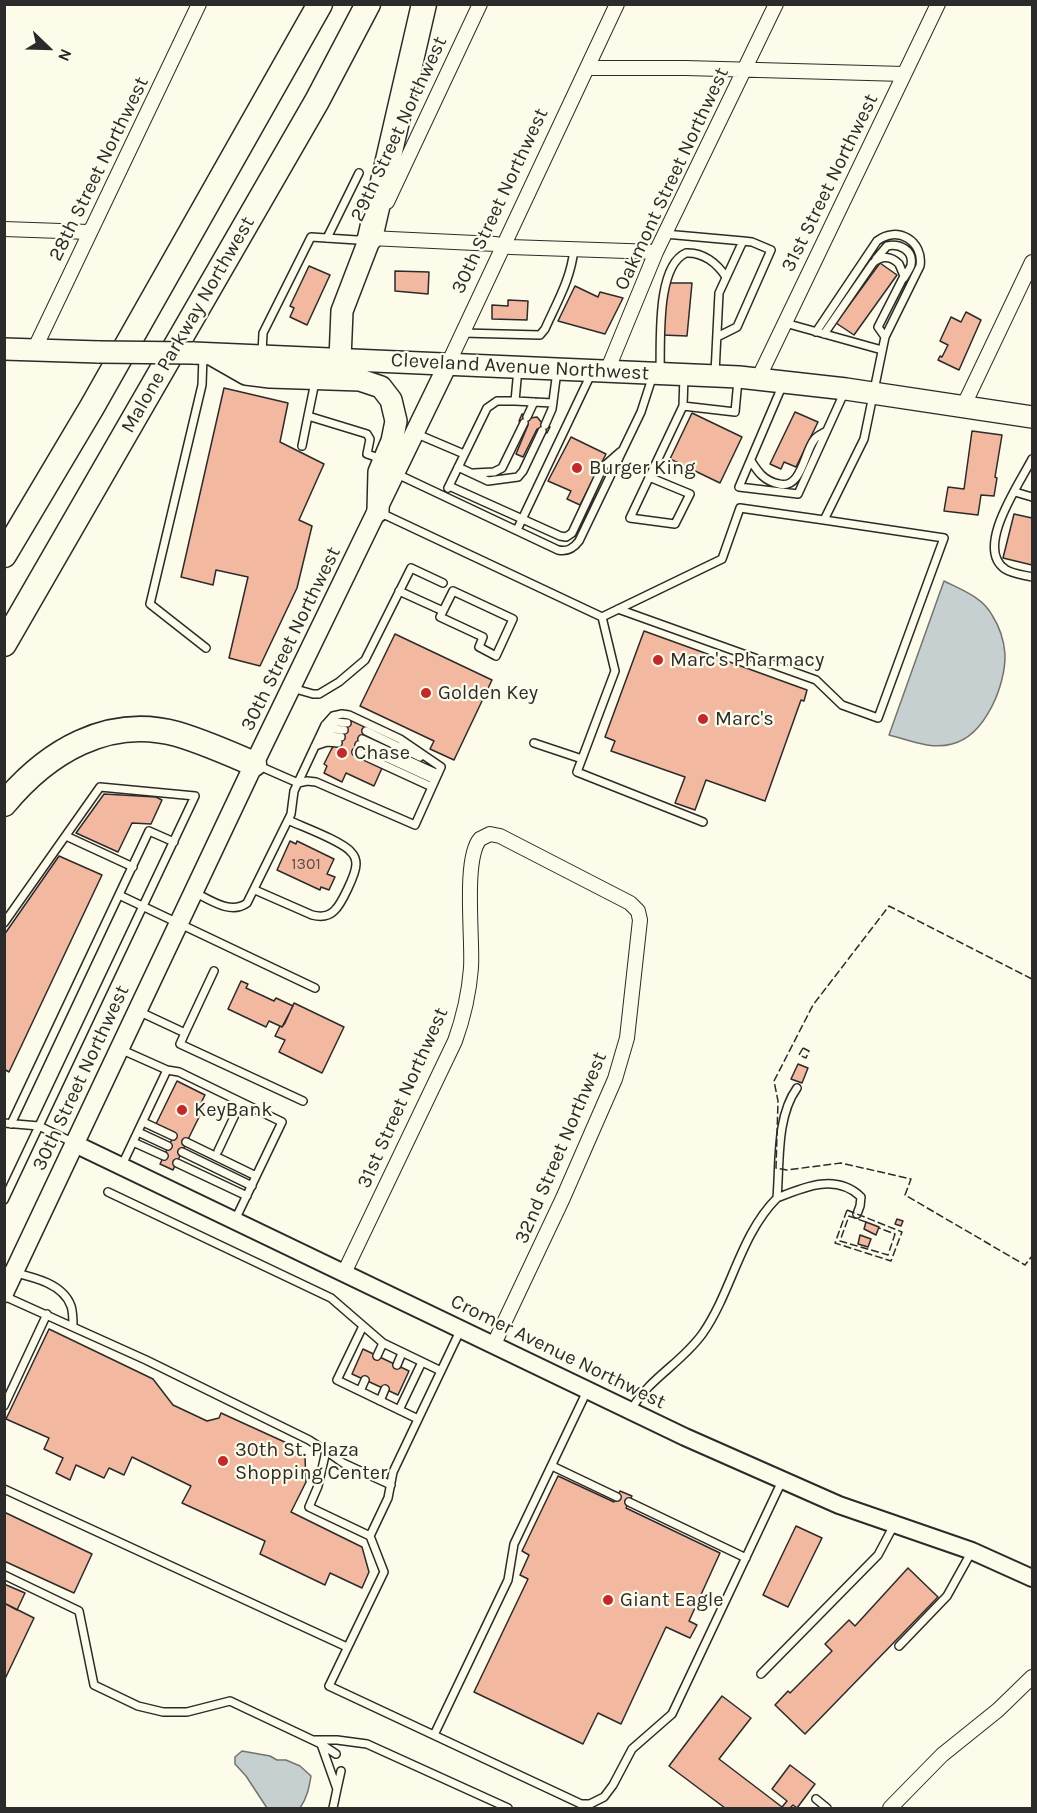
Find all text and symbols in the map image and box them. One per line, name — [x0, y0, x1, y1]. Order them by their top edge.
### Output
north arrow — [18, 18, 78, 78]
street label: 29th Street Northwest — [346, 33, 452, 225]
text: N — [54, 46, 76, 64]
street label: Oakmont Street Northwest — [610, 64, 734, 294]
street label: 28th Street Northwest — [44, 73, 154, 265]
street label: 31st Street Northwest — [776, 90, 884, 276]
street label: 30th Street Northwest — [446, 104, 554, 298]
street label: Malone Parkway Northwest — [116, 213, 260, 437]
street label: Cleveland Avenue Northwest — [390, 348, 650, 386]
place label: Burger King — [589, 456, 695, 480]
marker: Burger King — [570, 461, 584, 475]
street label: 30th Street Northwest — [236, 543, 346, 735]
place label: Marc's Pharmacy — [670, 648, 824, 672]
marker: Marc's Pharmacy — [651, 653, 665, 667]
place label: Golden Key — [438, 681, 538, 705]
marker: Golden Key — [419, 686, 433, 700]
place label: Marc's — [715, 707, 774, 731]
marker: Marc's — [696, 712, 710, 726]
place label: Chase — [354, 741, 410, 765]
marker: Chase — [335, 746, 349, 760]
house number: 1301 — [291, 854, 321, 874]
street label: 30th Street Northwest — [27, 981, 135, 1175]
street label: 31st Street Northwest — [352, 1004, 454, 1192]
street label: 32nd Street Northwest — [510, 1049, 612, 1247]
place label: KeyBank — [194, 1098, 273, 1122]
marker: KeyBank — [175, 1103, 189, 1117]
street label: Cromer Avenue Northwest — [447, 1289, 669, 1415]
place label: 30th St. Plaza Shopping Center — [235, 1438, 387, 1485]
marker: 30th St. Plaza Shopping Center — [216, 1454, 230, 1468]
place label: Giant Eagle — [620, 1588, 724, 1612]
marker: Giant Eagle — [601, 1593, 615, 1607]

